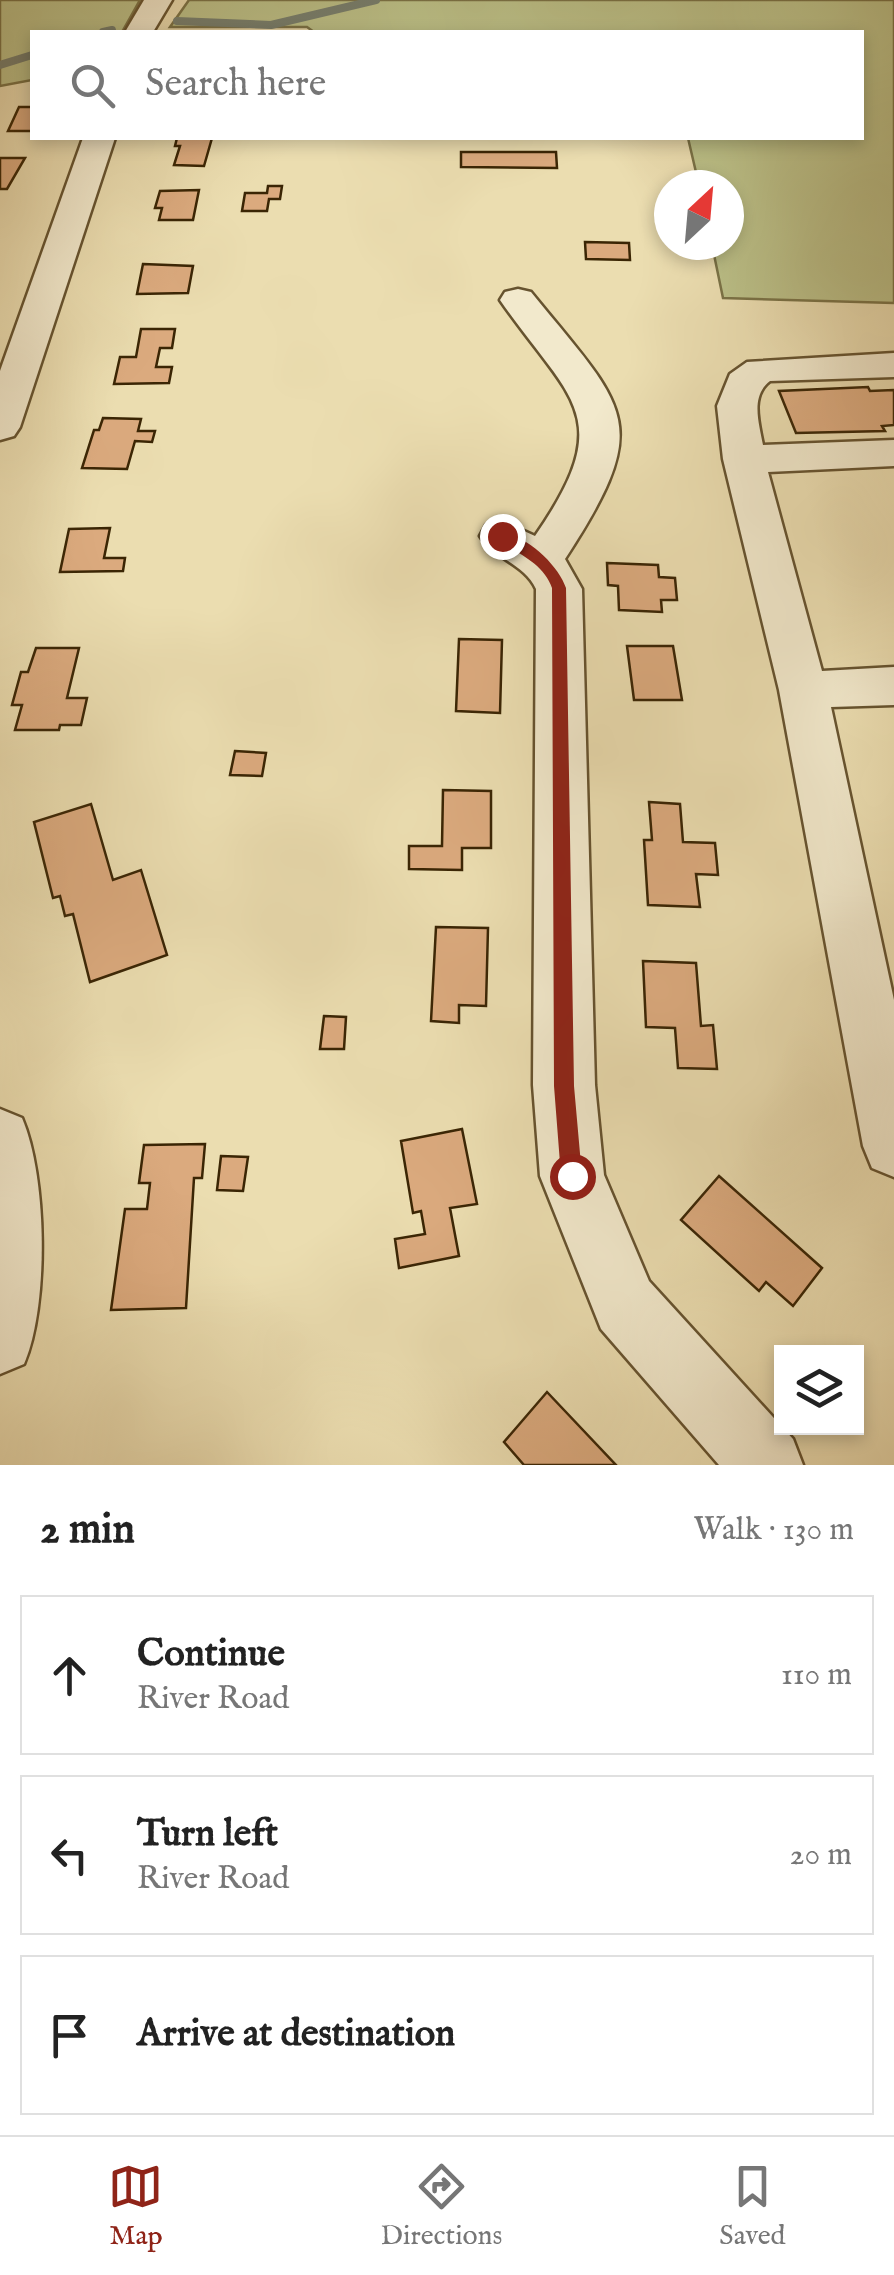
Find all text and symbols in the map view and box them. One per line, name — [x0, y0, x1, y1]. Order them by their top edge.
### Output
search box — [30, 30, 864, 140]
icon: search — [65, 58, 120, 113]
text: Search here — [145, 61, 326, 109]
north arrow — [654, 170, 744, 260]
route end — [480, 514, 526, 560]
route start — [550, 1154, 596, 1200]
map controls — [774, 1345, 864, 1435]
button: layers — [774, 1345, 864, 1435]
text: 2 min — [40, 1504, 135, 1557]
text: Walk · 130 m — [693, 1510, 854, 1551]
text: Continue — [137, 1631, 285, 1679]
icon: ahead — [42, 1648, 97, 1703]
text: 110 m — [781, 1655, 852, 1696]
text: River Road — [137, 1679, 289, 1720]
text: Turn left — [137, 1811, 278, 1859]
icon: left — [42, 1828, 97, 1883]
text: 20 m — [790, 1835, 852, 1876]
text: River Road — [137, 1859, 289, 1900]
icon: arrive — [42, 2008, 97, 2063]
text: Arrive at destination — [137, 2011, 455, 2059]
tab: Map — [108, 2159, 163, 2254]
tab: Directions — [380, 2159, 502, 2254]
tab: Saved — [719, 2159, 786, 2254]

